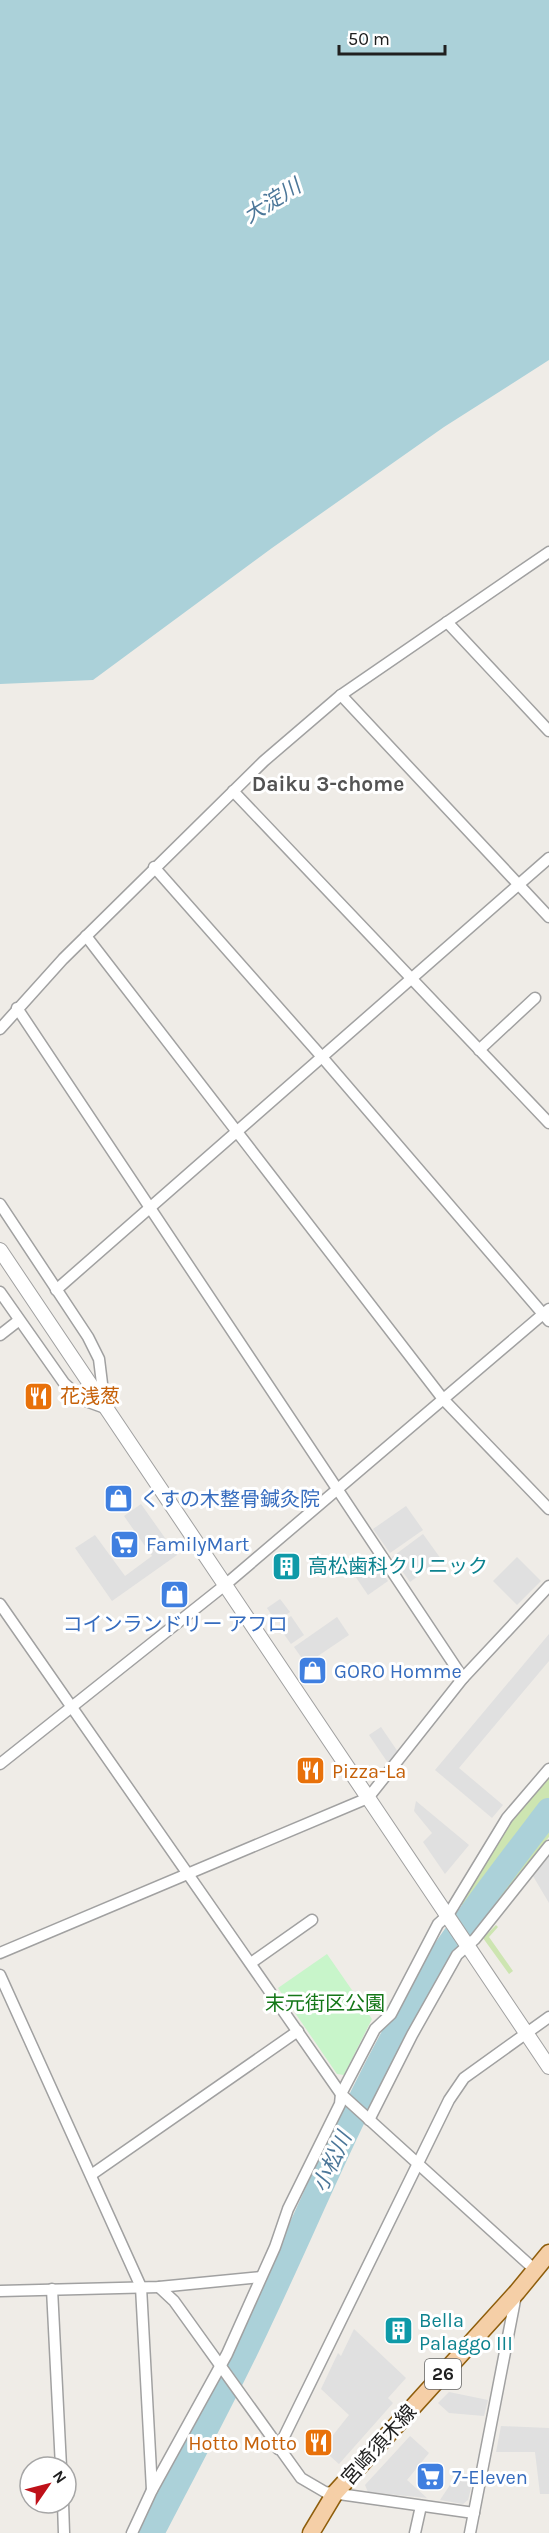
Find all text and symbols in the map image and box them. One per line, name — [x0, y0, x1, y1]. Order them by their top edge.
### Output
scale bar — [339, 18, 446, 56]
text: 50 m — [348, 28, 390, 50]
water label: 大淀川 — [239, 173, 307, 228]
district label: Daiku 3-chome — [252, 772, 404, 796]
restaurant icon: 花浅葱 — [23, 1380, 55, 1412]
place label: 花浅葱 — [60, 1385, 120, 1408]
shop icon: くすの木整骨鍼灸院 — [103, 1483, 135, 1515]
place label: くすの木整骨鍼灸院 — [140, 1488, 320, 1511]
supermarket icon: FamilyMart — [109, 1528, 141, 1560]
place label: FamilyMart — [146, 1533, 250, 1556]
building icon: 高松歯科クリニック — [271, 1550, 303, 1582]
place label: 高松歯科クリニック — [308, 1555, 488, 1578]
shop icon: コインランドリー アフロ — [159, 1578, 191, 1610]
place label: コインランドリー アフロ — [63, 1613, 287, 1636]
shop icon: GORO Homme — [297, 1655, 329, 1687]
place label: GORO Homme — [334, 1660, 462, 1683]
restaurant icon: Pizza-La — [295, 1755, 327, 1787]
place label: Pizza-La — [332, 1760, 406, 1783]
park label: 末元街区公園 — [265, 1992, 385, 2015]
water label: 小松川 — [308, 2127, 357, 2196]
place label: Bella Palaggo III — [419, 2309, 513, 2355]
building icon: Bella Palaggo III — [382, 2315, 414, 2347]
road number: 26 — [425, 2359, 461, 2389]
street label: 宮崎須木線 — [337, 2400, 421, 2490]
restaurant icon: Hotto Motto — [302, 2427, 334, 2459]
place label: Hotto Motto — [188, 2432, 297, 2455]
north arrow — [18, 2455, 78, 2515]
supermarket icon: 7-Eleven — [415, 2461, 447, 2493]
place label: 7-Eleven — [452, 2466, 528, 2489]
text: N — [49, 2467, 71, 2487]

